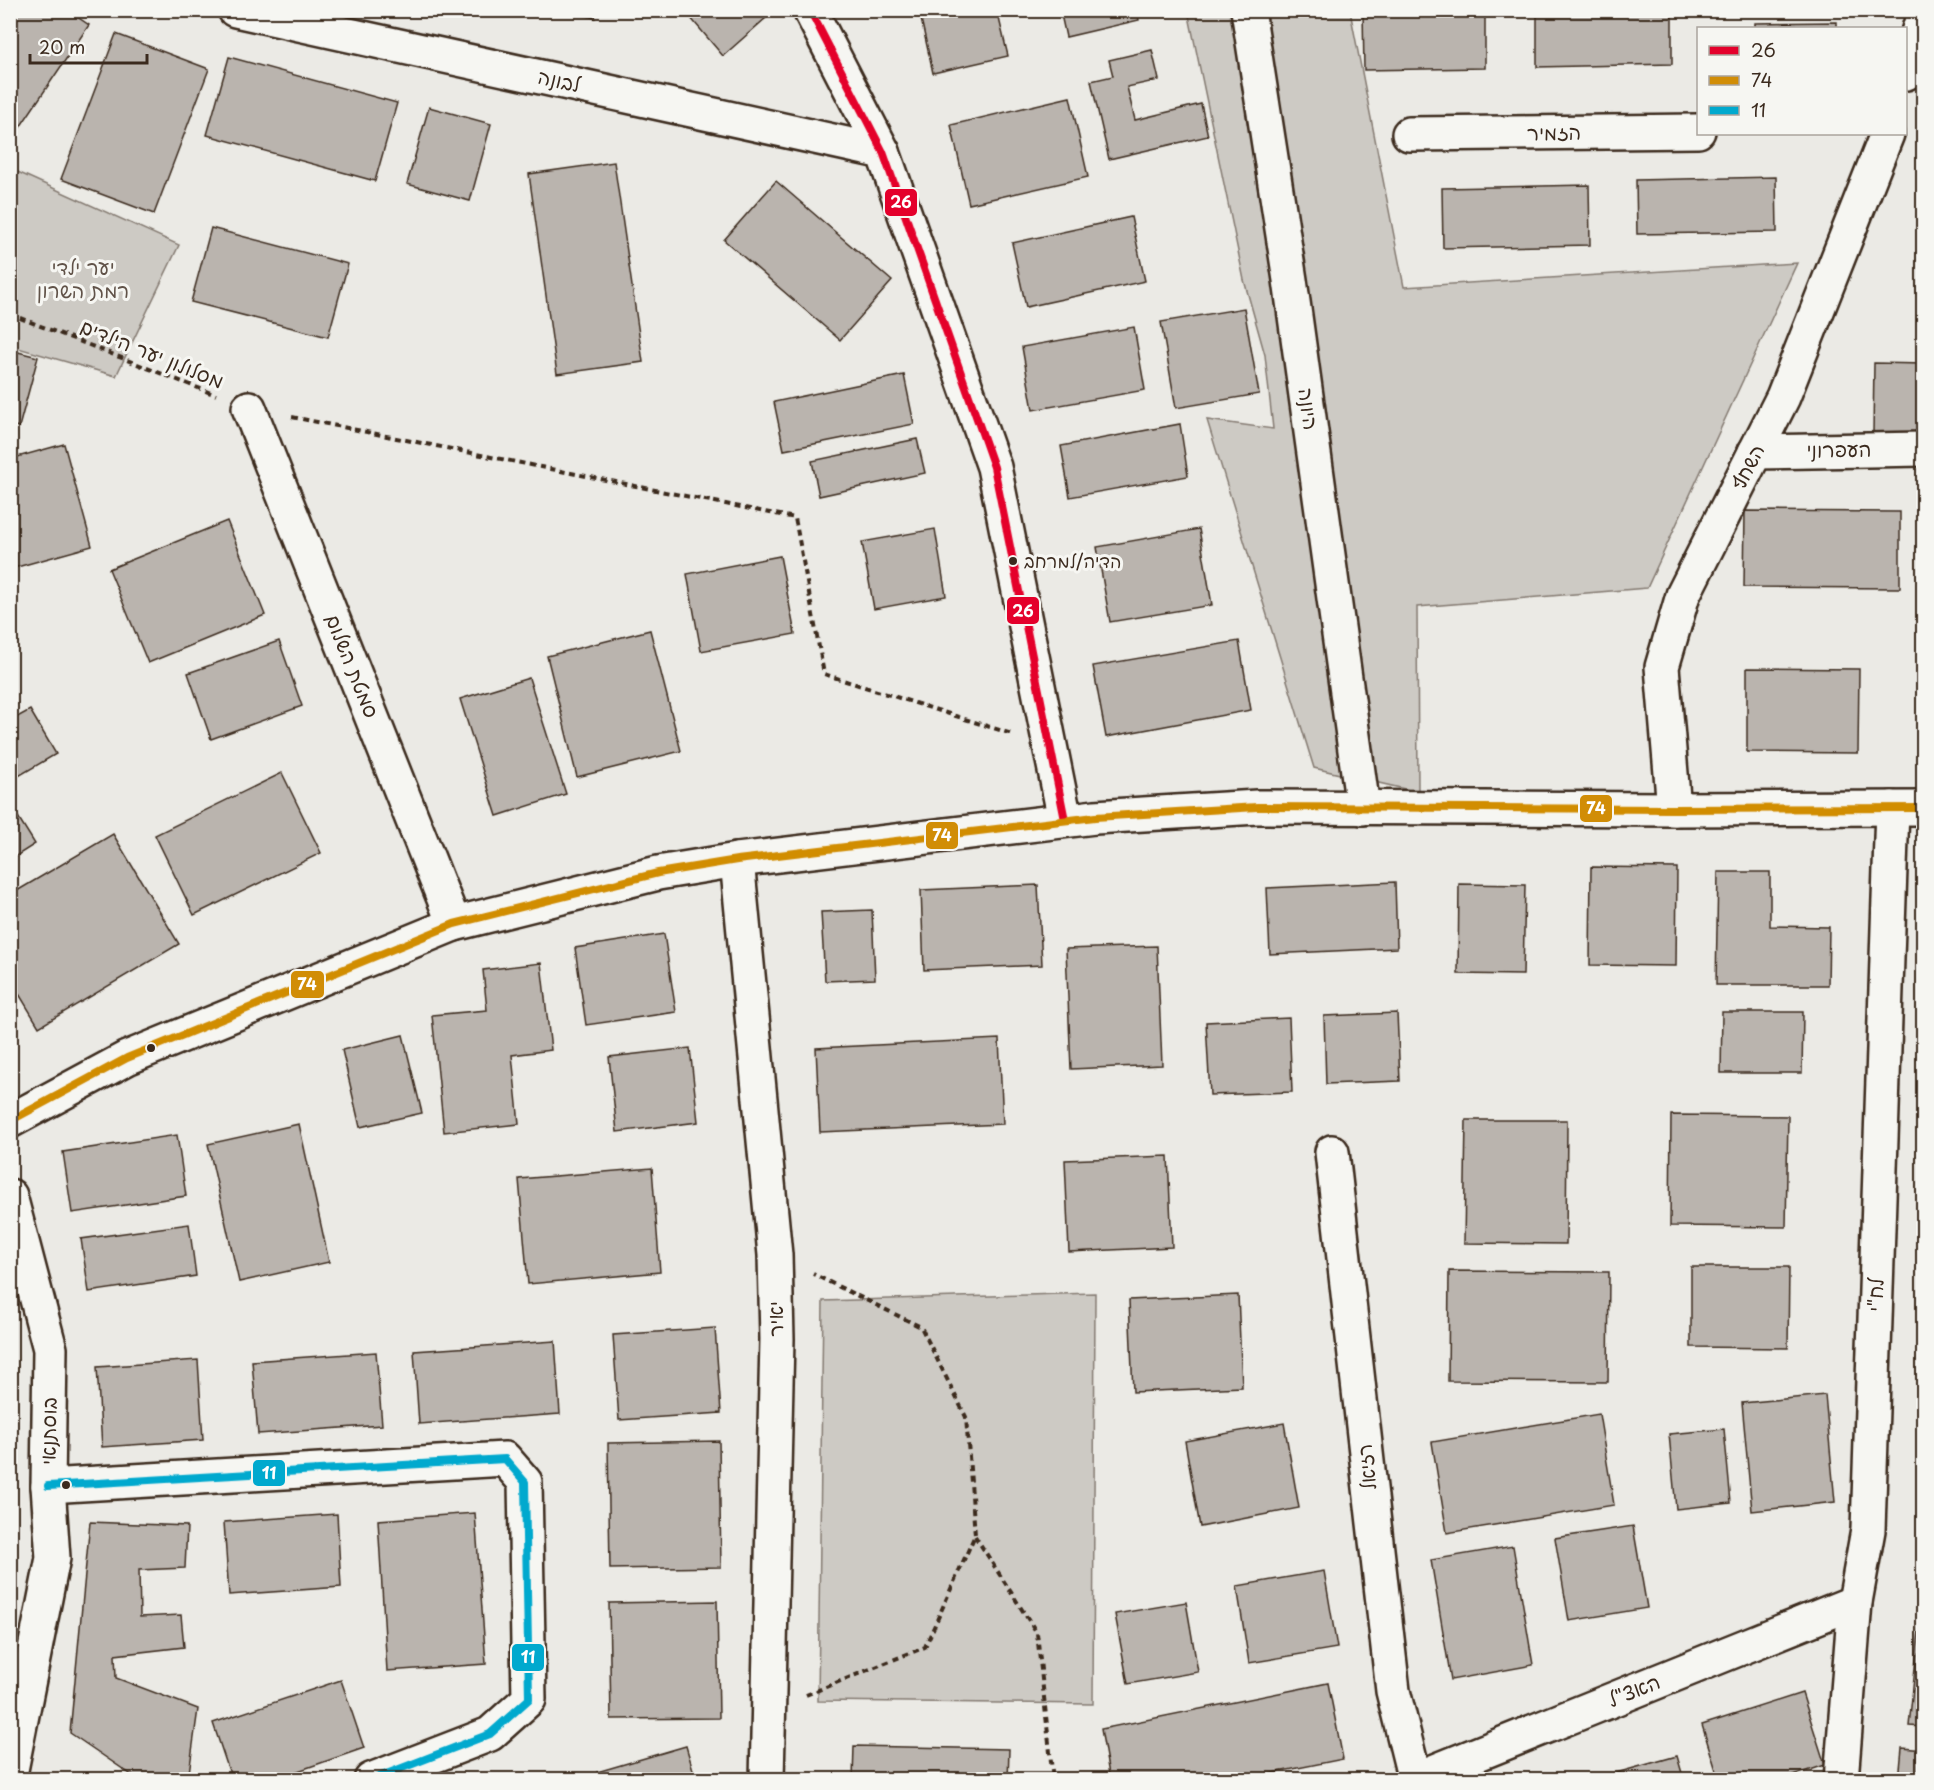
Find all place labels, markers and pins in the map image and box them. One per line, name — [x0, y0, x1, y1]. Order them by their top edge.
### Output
place label: הדיה/למרחב — [1024, 547, 1121, 574]
marker: הדיה/למרחב — [1007, 555, 1019, 567]
unlabelled marker — [145, 1042, 157, 1054]
unlabelled marker — [60, 1479, 72, 1491]

